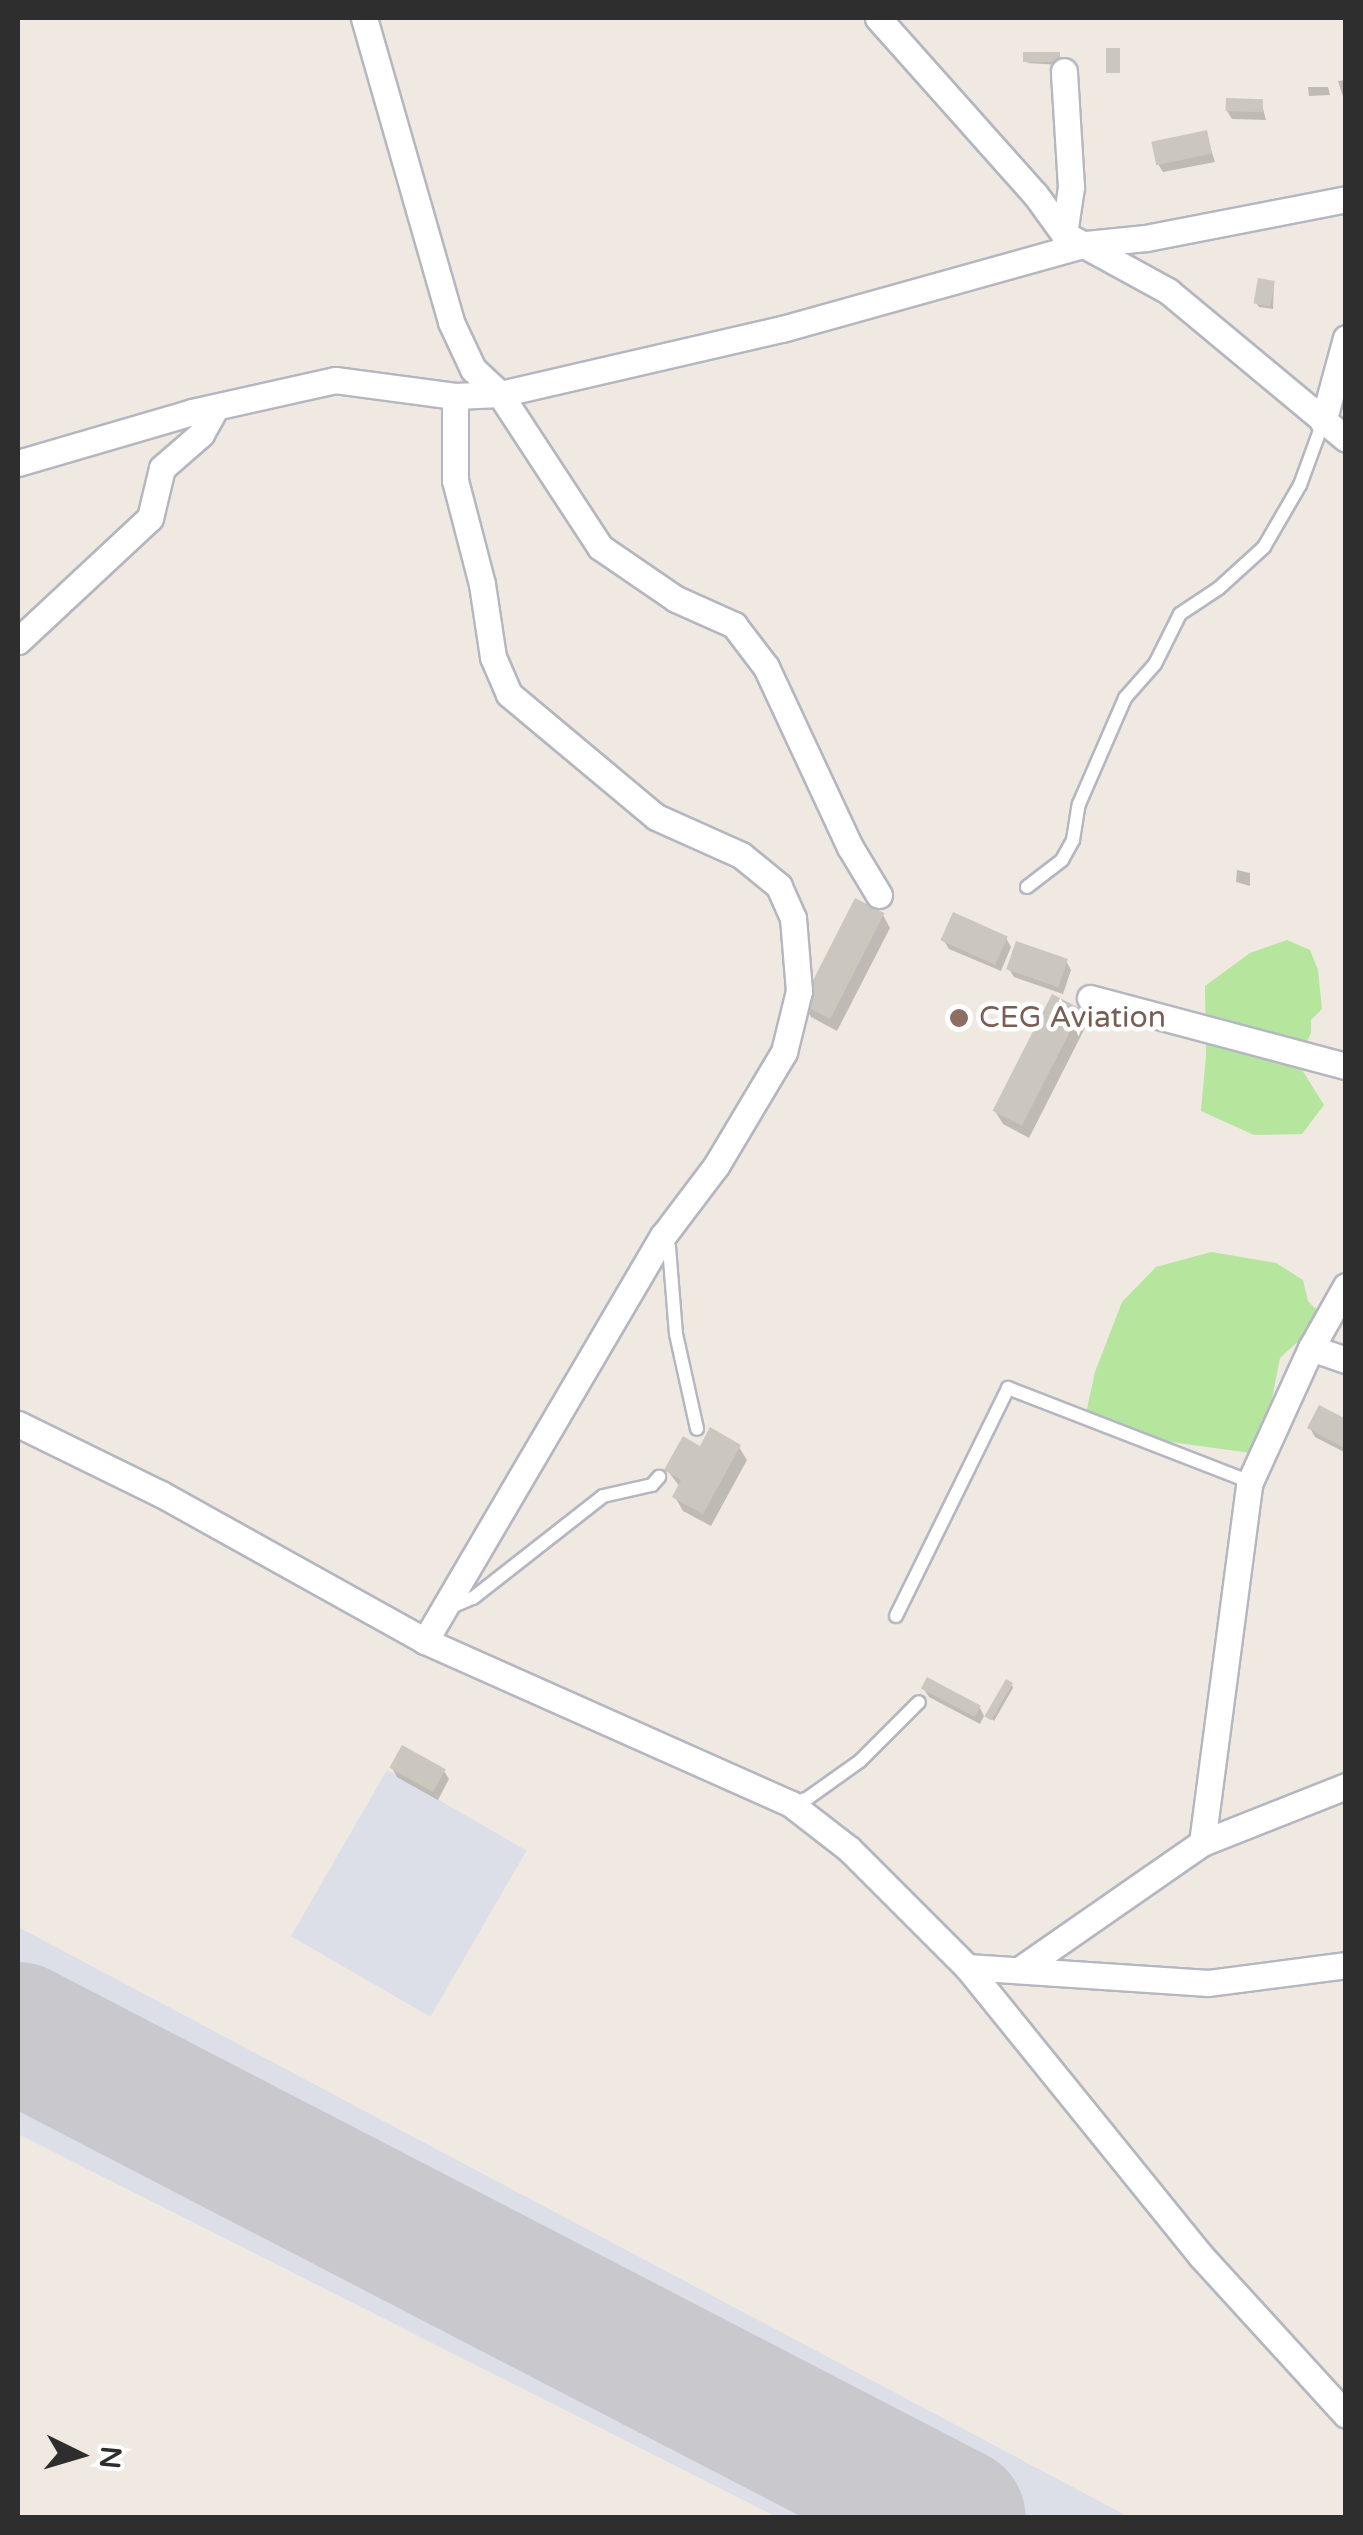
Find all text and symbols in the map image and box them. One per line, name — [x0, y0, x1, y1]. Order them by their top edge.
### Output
place label: CEG Aviation — [979, 1000, 1166, 1036]
marker: CEG Aviation — [948, 1007, 970, 1029]
north arrow — [30, 2405, 130, 2505]
text: N — [92, 2445, 128, 2470]

